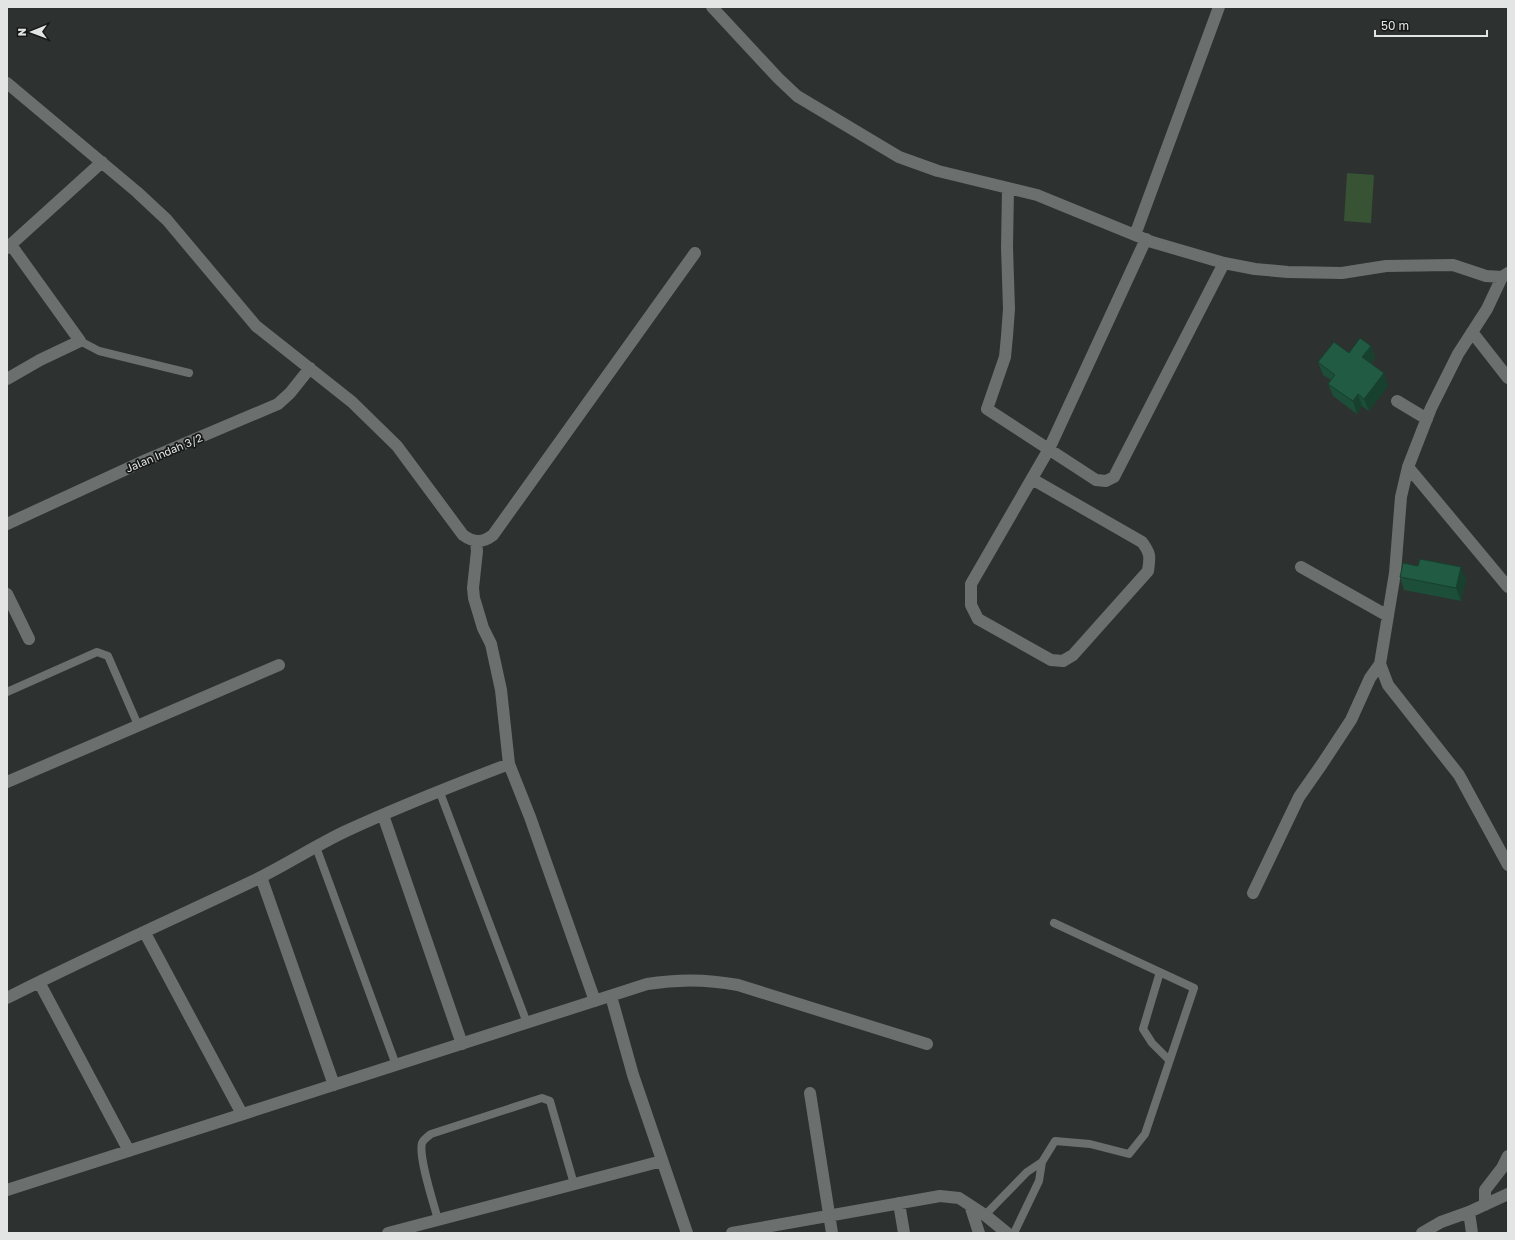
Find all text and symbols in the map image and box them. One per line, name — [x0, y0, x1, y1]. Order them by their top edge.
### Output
north arrow — [12, 12, 52, 52]
scale bar — [1375, 12, 1487, 38]
text: 50 m — [1381, 18, 1409, 33]
text: N — [15, 28, 28, 36]
street label: Jalan Indah 3/2 — [123, 430, 204, 475]

